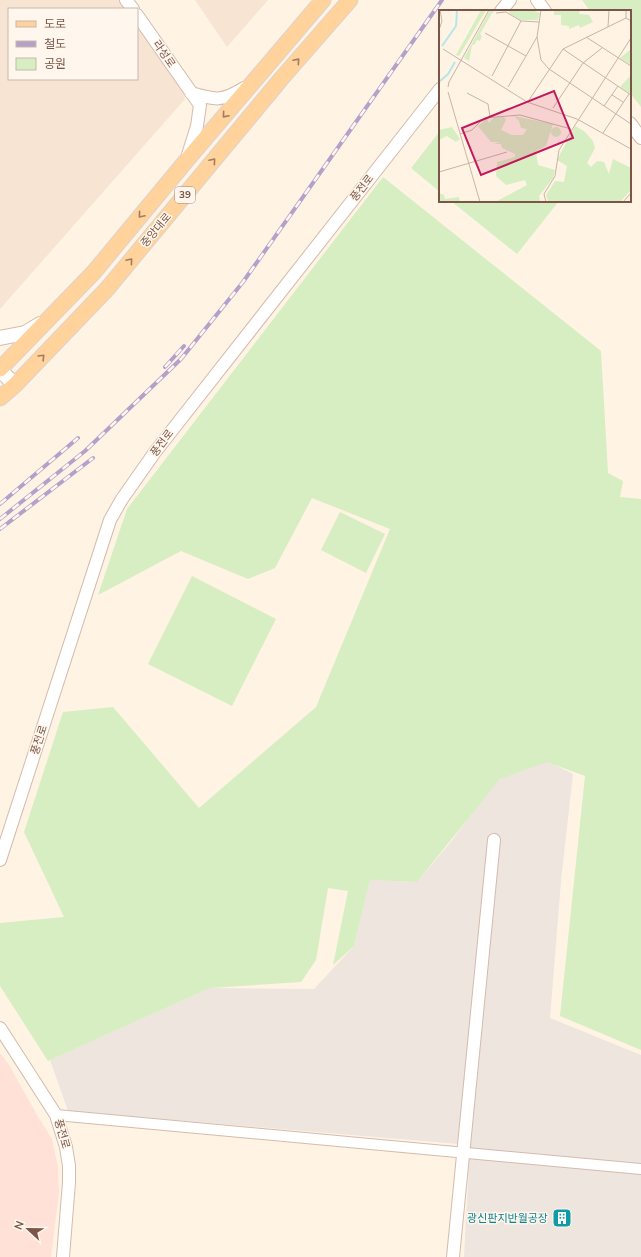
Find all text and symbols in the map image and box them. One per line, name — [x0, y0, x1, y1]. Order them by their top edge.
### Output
legend — [8, 8, 138, 80]
inset map — [439, 10, 631, 202]
text: 도로 — [44, 16, 66, 32]
text: 철도 — [44, 36, 66, 52]
street label: 라성로 — [149, 37, 179, 71]
text: 공원 — [44, 56, 66, 72]
one-way arrow — [292, 59, 299, 66]
one-way arrow — [222, 110, 230, 118]
one-way arrow — [209, 158, 216, 166]
street label: 풍전로 — [347, 171, 377, 205]
road number: 39 — [175, 187, 195, 203]
street label: 중앙대로 — [137, 210, 175, 250]
one-way arrow — [139, 210, 146, 217]
one-way arrow — [126, 258, 133, 266]
one-way arrow — [37, 354, 45, 362]
street label: 풍전로 — [147, 426, 177, 460]
street label: 풍전로 — [27, 723, 51, 757]
street label: 풍전로 — [51, 1117, 73, 1151]
building icon: 광신판지반월공장 — [551, 1207, 573, 1229]
north arrow — [8, 1209, 48, 1249]
place label: 광신판지반월공장 — [467, 1211, 548, 1226]
text: N — [11, 1219, 28, 1232]

